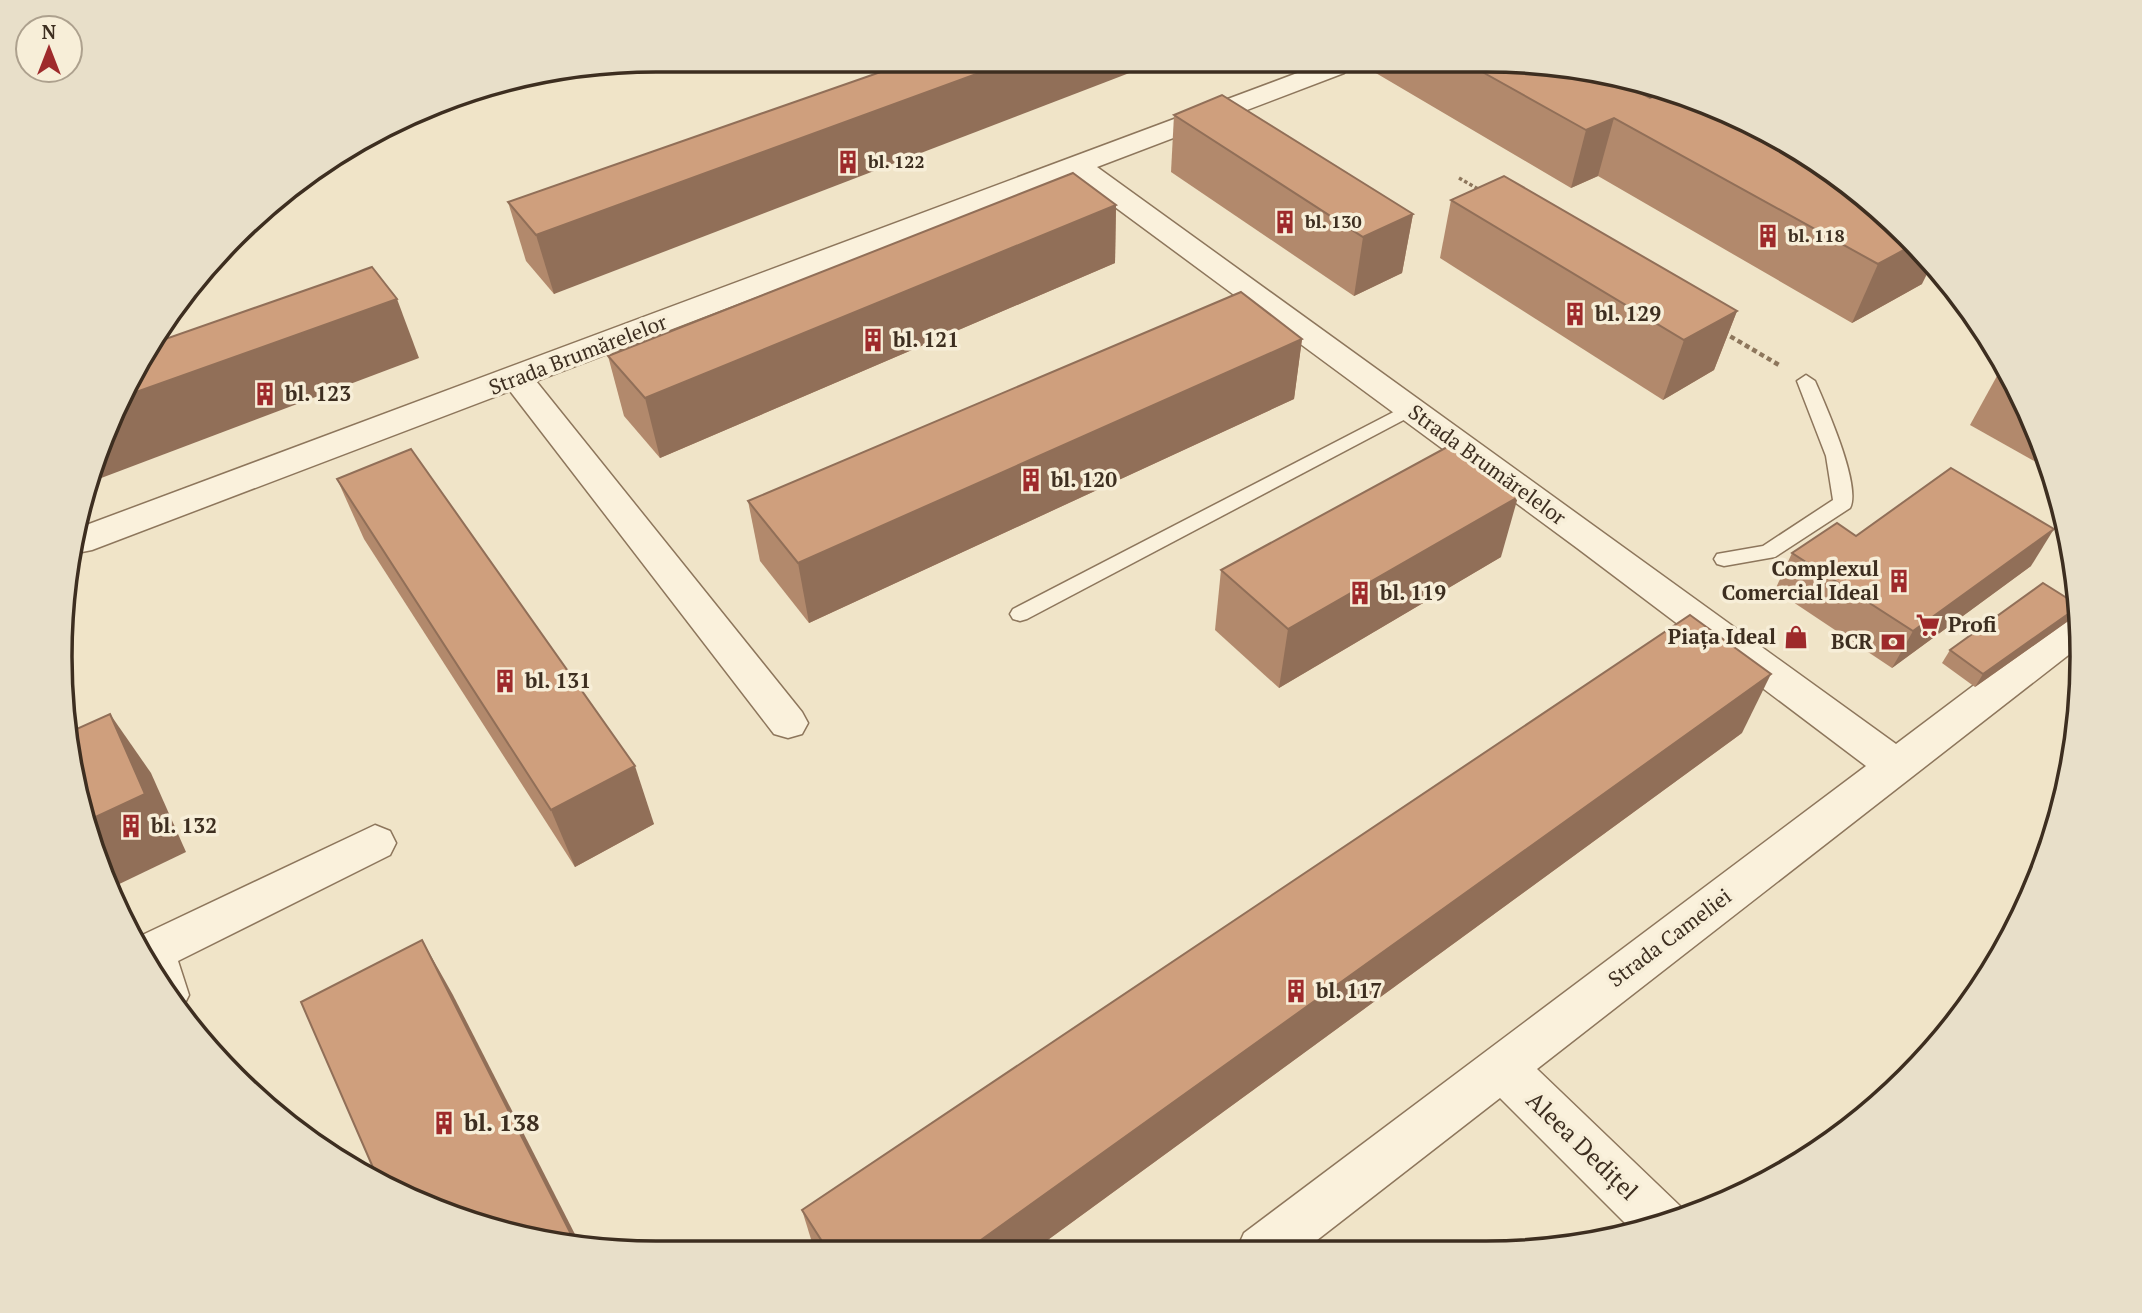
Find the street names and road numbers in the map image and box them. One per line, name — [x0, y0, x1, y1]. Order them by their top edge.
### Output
street label: Strada Brumărelelor — [485, 307, 671, 401]
street label: Strada Brumărelelor — [1403, 398, 1572, 531]
street label: Strada Cameliei — [1602, 882, 1737, 993]
street label: Aleea Dedițel — [1520, 1084, 1645, 1207]

